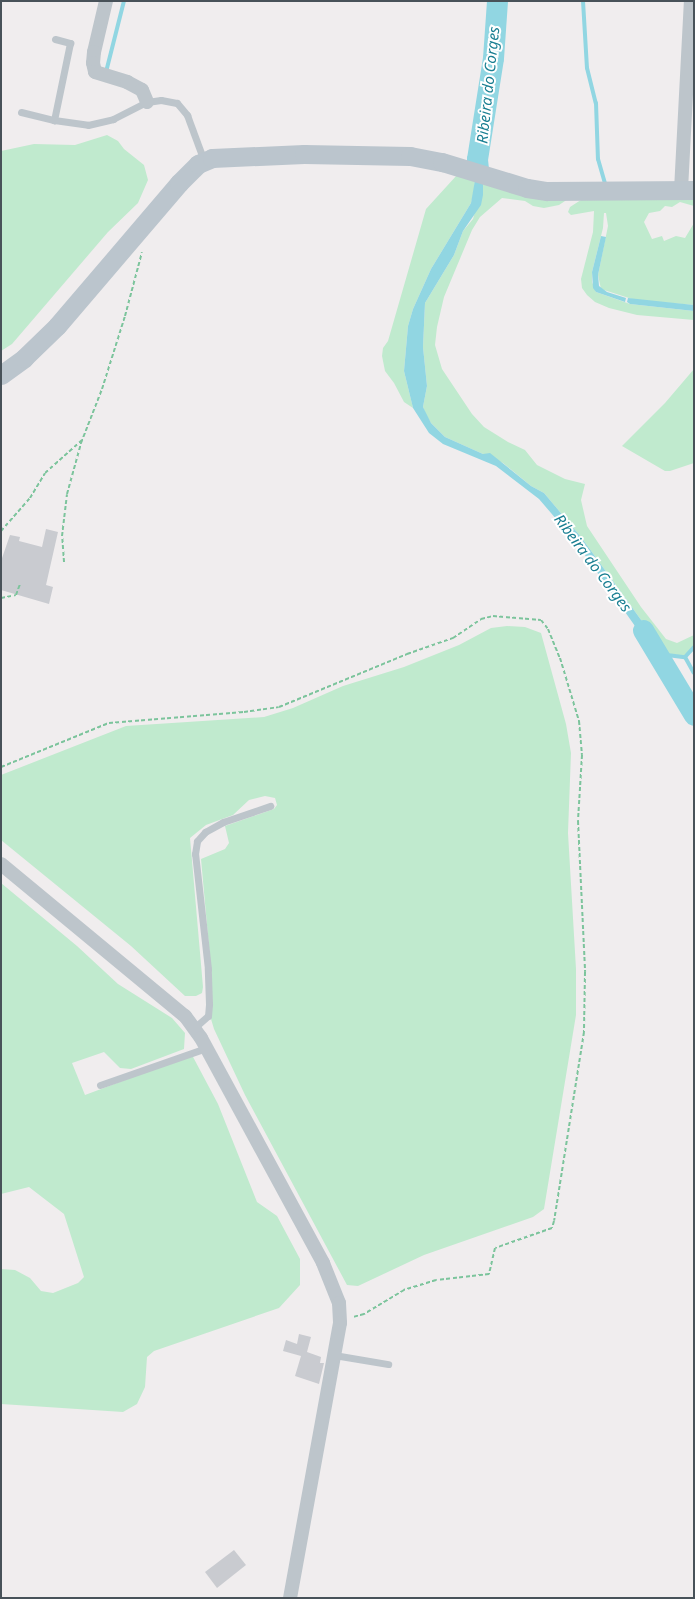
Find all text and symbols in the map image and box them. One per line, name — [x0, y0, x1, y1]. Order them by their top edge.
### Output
water label: Ribeira do Corges — [473, 26, 503, 144]
water label: Ribeira do Corges — [551, 511, 635, 615]

